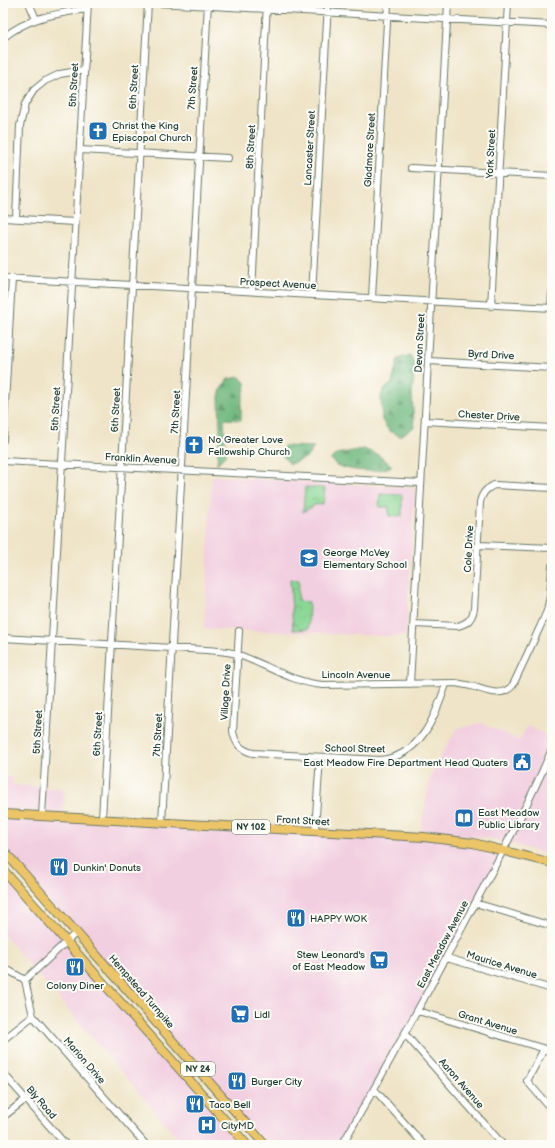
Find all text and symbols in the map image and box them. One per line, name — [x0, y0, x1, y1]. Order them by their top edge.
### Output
street label: 5th Street — [67, 63, 81, 107]
street label: 6th Street — [127, 64, 141, 110]
street label: 7th Street — [185, 66, 200, 110]
street label: Lancaster Street — [302, 110, 318, 186]
street label: Gladmore Street — [362, 113, 378, 187]
church icon: Christ the King Episcopal Church — [87, 120, 109, 142]
place label: Christ the King Episcopal Church — [112, 120, 192, 144]
street label: 8th Street — [244, 125, 258, 170]
street label: York Street — [484, 129, 498, 180]
street label: Prospect Avenue — [239, 276, 317, 292]
street label: Devon Street — [412, 313, 428, 373]
street label: Byrd Drive — [467, 348, 515, 362]
street label: 5th Street — [49, 387, 63, 431]
street label: 6th Street — [109, 387, 123, 433]
street label: 7th Street — [169, 390, 183, 434]
street label: Chester Drive — [458, 408, 520, 424]
church icon: No Greater Love Fellowship Church — [183, 434, 205, 456]
place label: No Greater Love Fellowship Church — [208, 434, 291, 458]
street label: Franklin Avenue — [105, 451, 177, 467]
street label: Cole Drive — [462, 525, 476, 573]
school or university icon: George McVey Elementary School — [298, 547, 320, 569]
place label: George McVey Elementary School — [323, 547, 407, 571]
street label: Village Drive — [219, 663, 233, 721]
street label: Lincoln Avenue — [322, 669, 390, 681]
street label: 5th Street — [31, 710, 45, 754]
street label: 6th Street — [91, 711, 105, 757]
street label: 7th Street — [151, 713, 165, 757]
street label: School Street — [325, 742, 385, 756]
public building icon: East Meadow Fire Department Head Quaters — [511, 751, 533, 773]
place label: East Meadow Fire Department Head Quaters — [303, 757, 508, 769]
library icon: East Meadow Public Library — [453, 807, 475, 829]
place label: East Meadow Public Library — [478, 807, 540, 831]
street label: Front Street — [276, 814, 330, 828]
road number: NY 102 — [232, 820, 270, 834]
restaurant icon: Dunkin' Donuts — [48, 856, 70, 878]
place label: Dunkin' Donuts — [73, 862, 141, 874]
street label: East Meadow Avenue — [415, 899, 471, 990]
restaurant icon: HAPPY WOK — [285, 907, 307, 929]
place label: HAPPY WOK — [310, 913, 367, 925]
street label: Maurice Avenue — [465, 948, 539, 981]
place label: Stew Leonard's of East Meadow — [292, 949, 365, 973]
supermarket icon: Stew Leonard's of East Meadow — [368, 949, 390, 971]
street label: Hempstead Turnpike — [106, 952, 177, 1031]
restaurant icon: Colony Diner — [64, 956, 86, 978]
place label: Colony Diner — [46, 980, 104, 992]
supermarket icon: Lidl — [229, 1003, 251, 1025]
street label: Grant Avenue — [457, 1008, 519, 1038]
place label: Lidl — [254, 1009, 270, 1021]
street label: Marion Drive — [61, 1035, 108, 1086]
street label: Aaron Avenue — [436, 1056, 486, 1111]
road number: NY 24 — [181, 1062, 215, 1076]
restaurant icon: Burger City — [226, 1070, 248, 1092]
place label: Burger City — [251, 1076, 302, 1088]
street label: Bly Road — [24, 1084, 59, 1122]
restaurant icon: Taco Bell — [184, 1093, 206, 1115]
place label: Taco Bell — [209, 1099, 251, 1111]
hospital icon: CityMD — [196, 1114, 218, 1136]
place label: CityMD — [221, 1120, 254, 1132]

